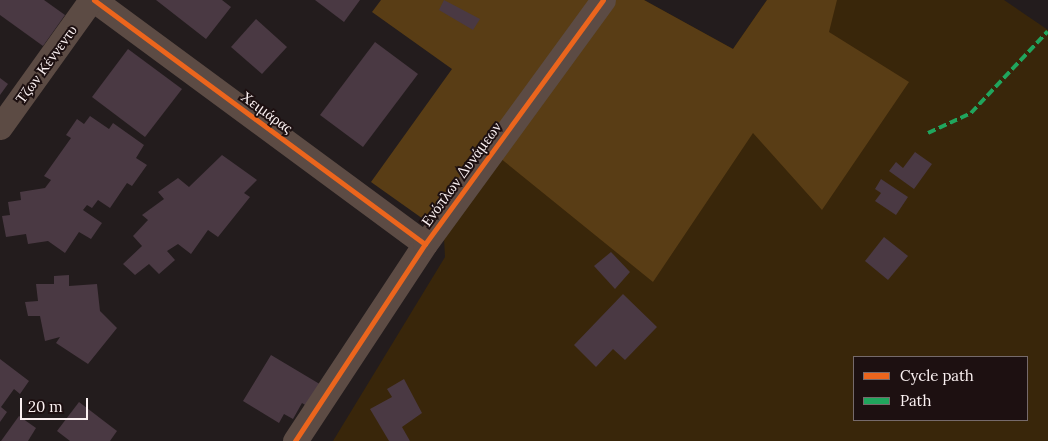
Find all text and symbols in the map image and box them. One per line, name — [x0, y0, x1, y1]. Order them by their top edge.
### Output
street label: Τζων Κέννεντυ — [11, 21, 81, 107]
street label: Χειμάρας — [238, 87, 296, 137]
street label: Ενόπλων Δυνάμεων — [417, 118, 505, 230]
legend — [853, 356, 1028, 421]
text: Cycle path — [900, 366, 974, 385]
scale bar — [22, 388, 90, 420]
text: Path — [900, 391, 931, 410]
text: 20 m — [28, 397, 63, 416]

